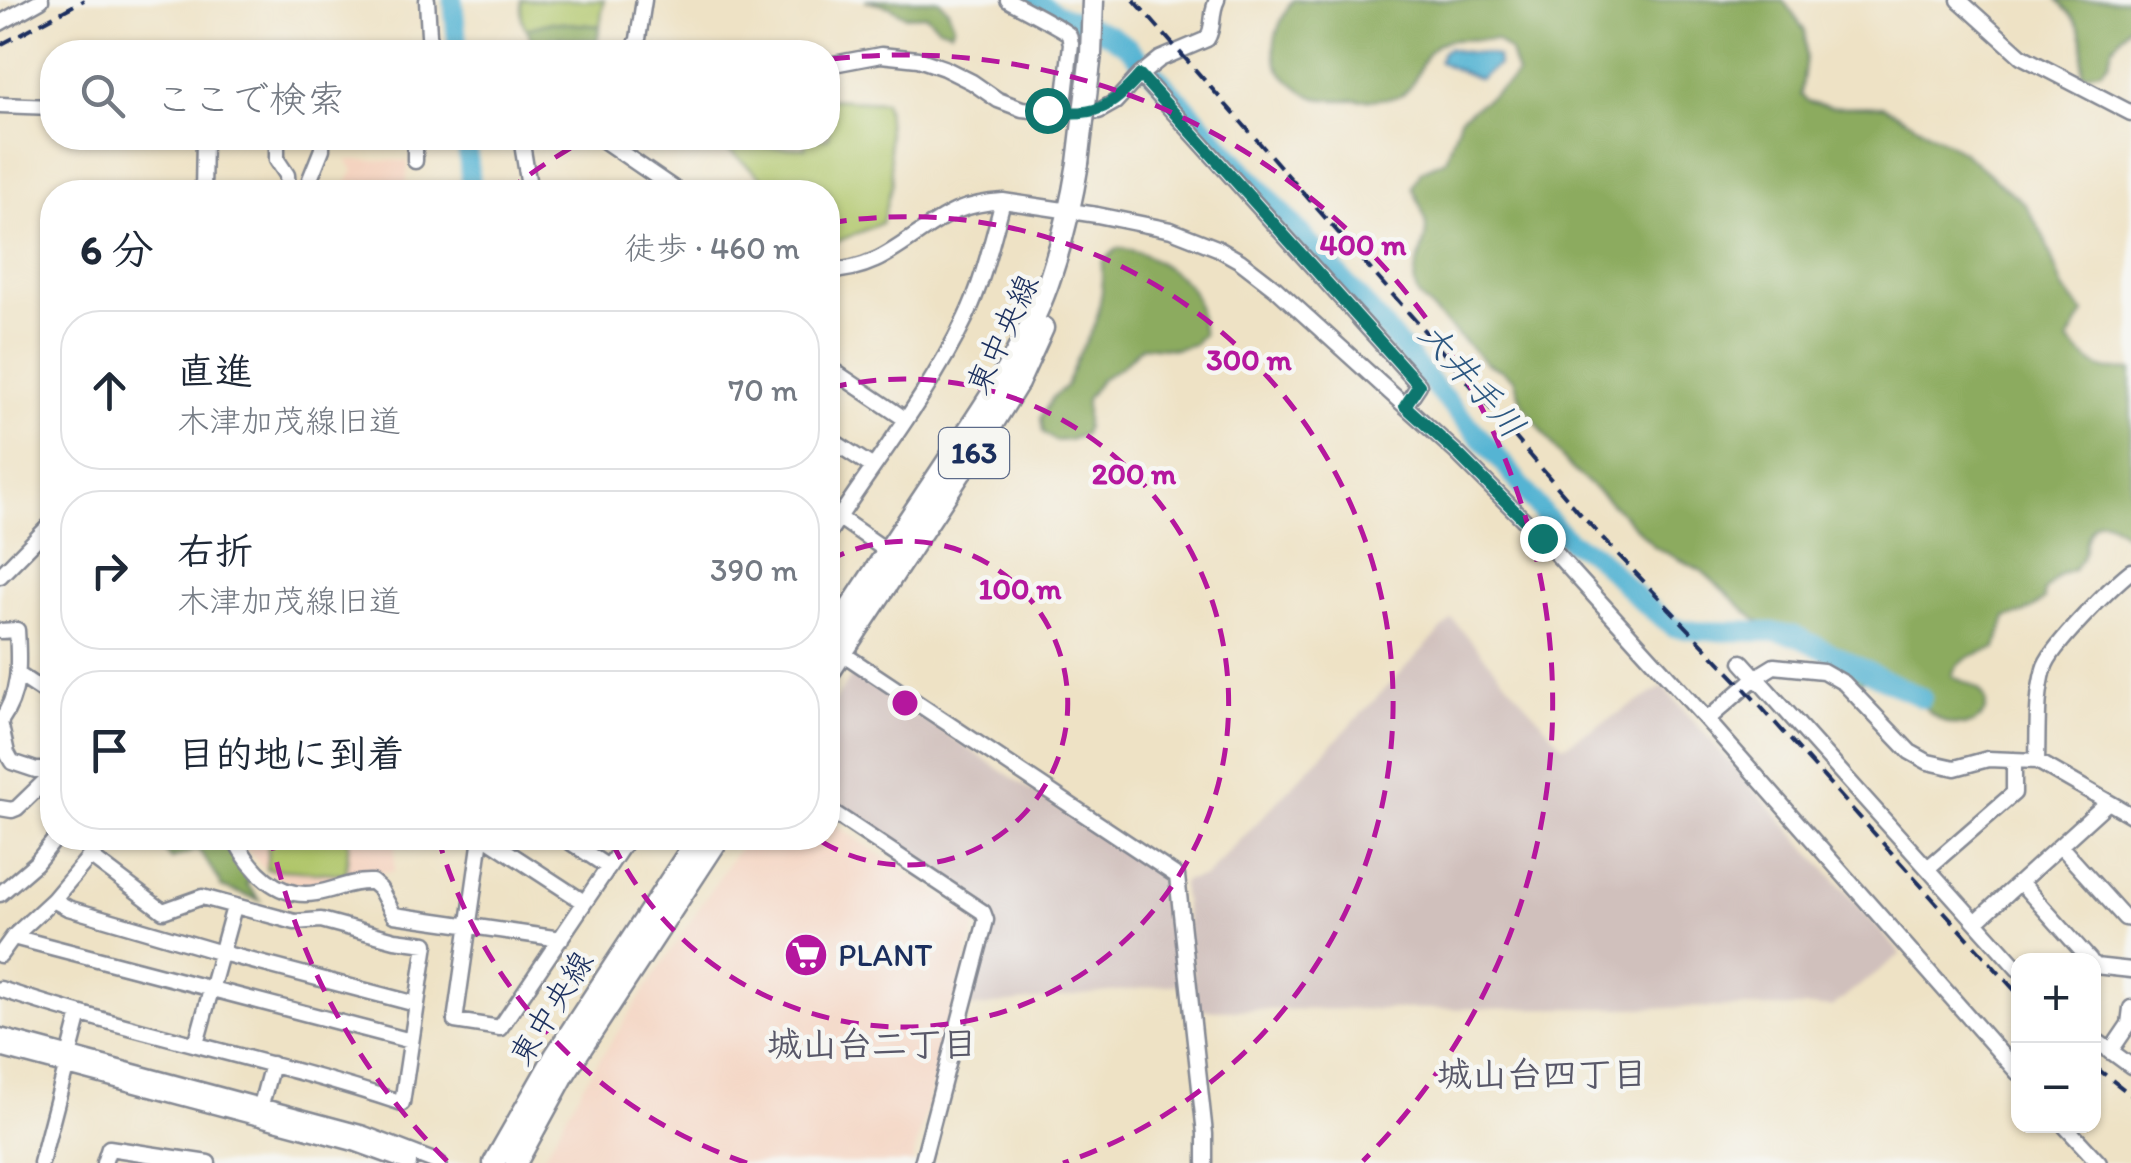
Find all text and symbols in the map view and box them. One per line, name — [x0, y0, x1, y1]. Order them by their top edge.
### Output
search box — [40, 40, 840, 150]
icon: search — [75, 68, 130, 123]
text: ここで検索 — [155, 76, 345, 122]
route start — [1025, 88, 1071, 134]
text: 6 分 — [80, 224, 154, 275]
text: 400 m — [1320, 226, 1407, 263]
text: 徒歩 · 460 m — [624, 229, 800, 267]
street label: 東中央線 — [958, 268, 1046, 400]
water label: 大井手川 — [1410, 313, 1534, 447]
text: 300 m — [1206, 341, 1292, 378]
text: 直進 — [177, 348, 253, 394]
icon: ahead — [82, 363, 137, 418]
text: 70 m — [728, 371, 798, 409]
text: 木津加茂線旧道 — [177, 402, 401, 440]
road number: 163 — [939, 428, 1009, 478]
text: 200 m — [1092, 455, 1177, 492]
route end — [1520, 516, 1566, 562]
text: 右折 — [177, 528, 253, 574]
icon: right — [82, 543, 137, 598]
text: 390 m — [710, 551, 798, 589]
text: 100 m — [979, 570, 1062, 607]
text: 木津加茂線旧道 — [177, 582, 401, 620]
centre of rings — [887, 685, 923, 721]
icon: arrive — [82, 723, 137, 778]
text: 目的地に到着 — [177, 731, 405, 777]
supermarket icon: PLANT — [783, 932, 829, 978]
place label: PLANT — [838, 936, 933, 974]
street label: 東中央線 — [501, 944, 601, 1072]
map controls — [2011, 953, 2101, 1133]
button: + — [2011, 953, 2101, 1043]
district label: 城山台二丁目 — [767, 1023, 977, 1065]
button: − — [2011, 1043, 2101, 1133]
district label: 城山台四丁目 — [1437, 1053, 1647, 1095]

